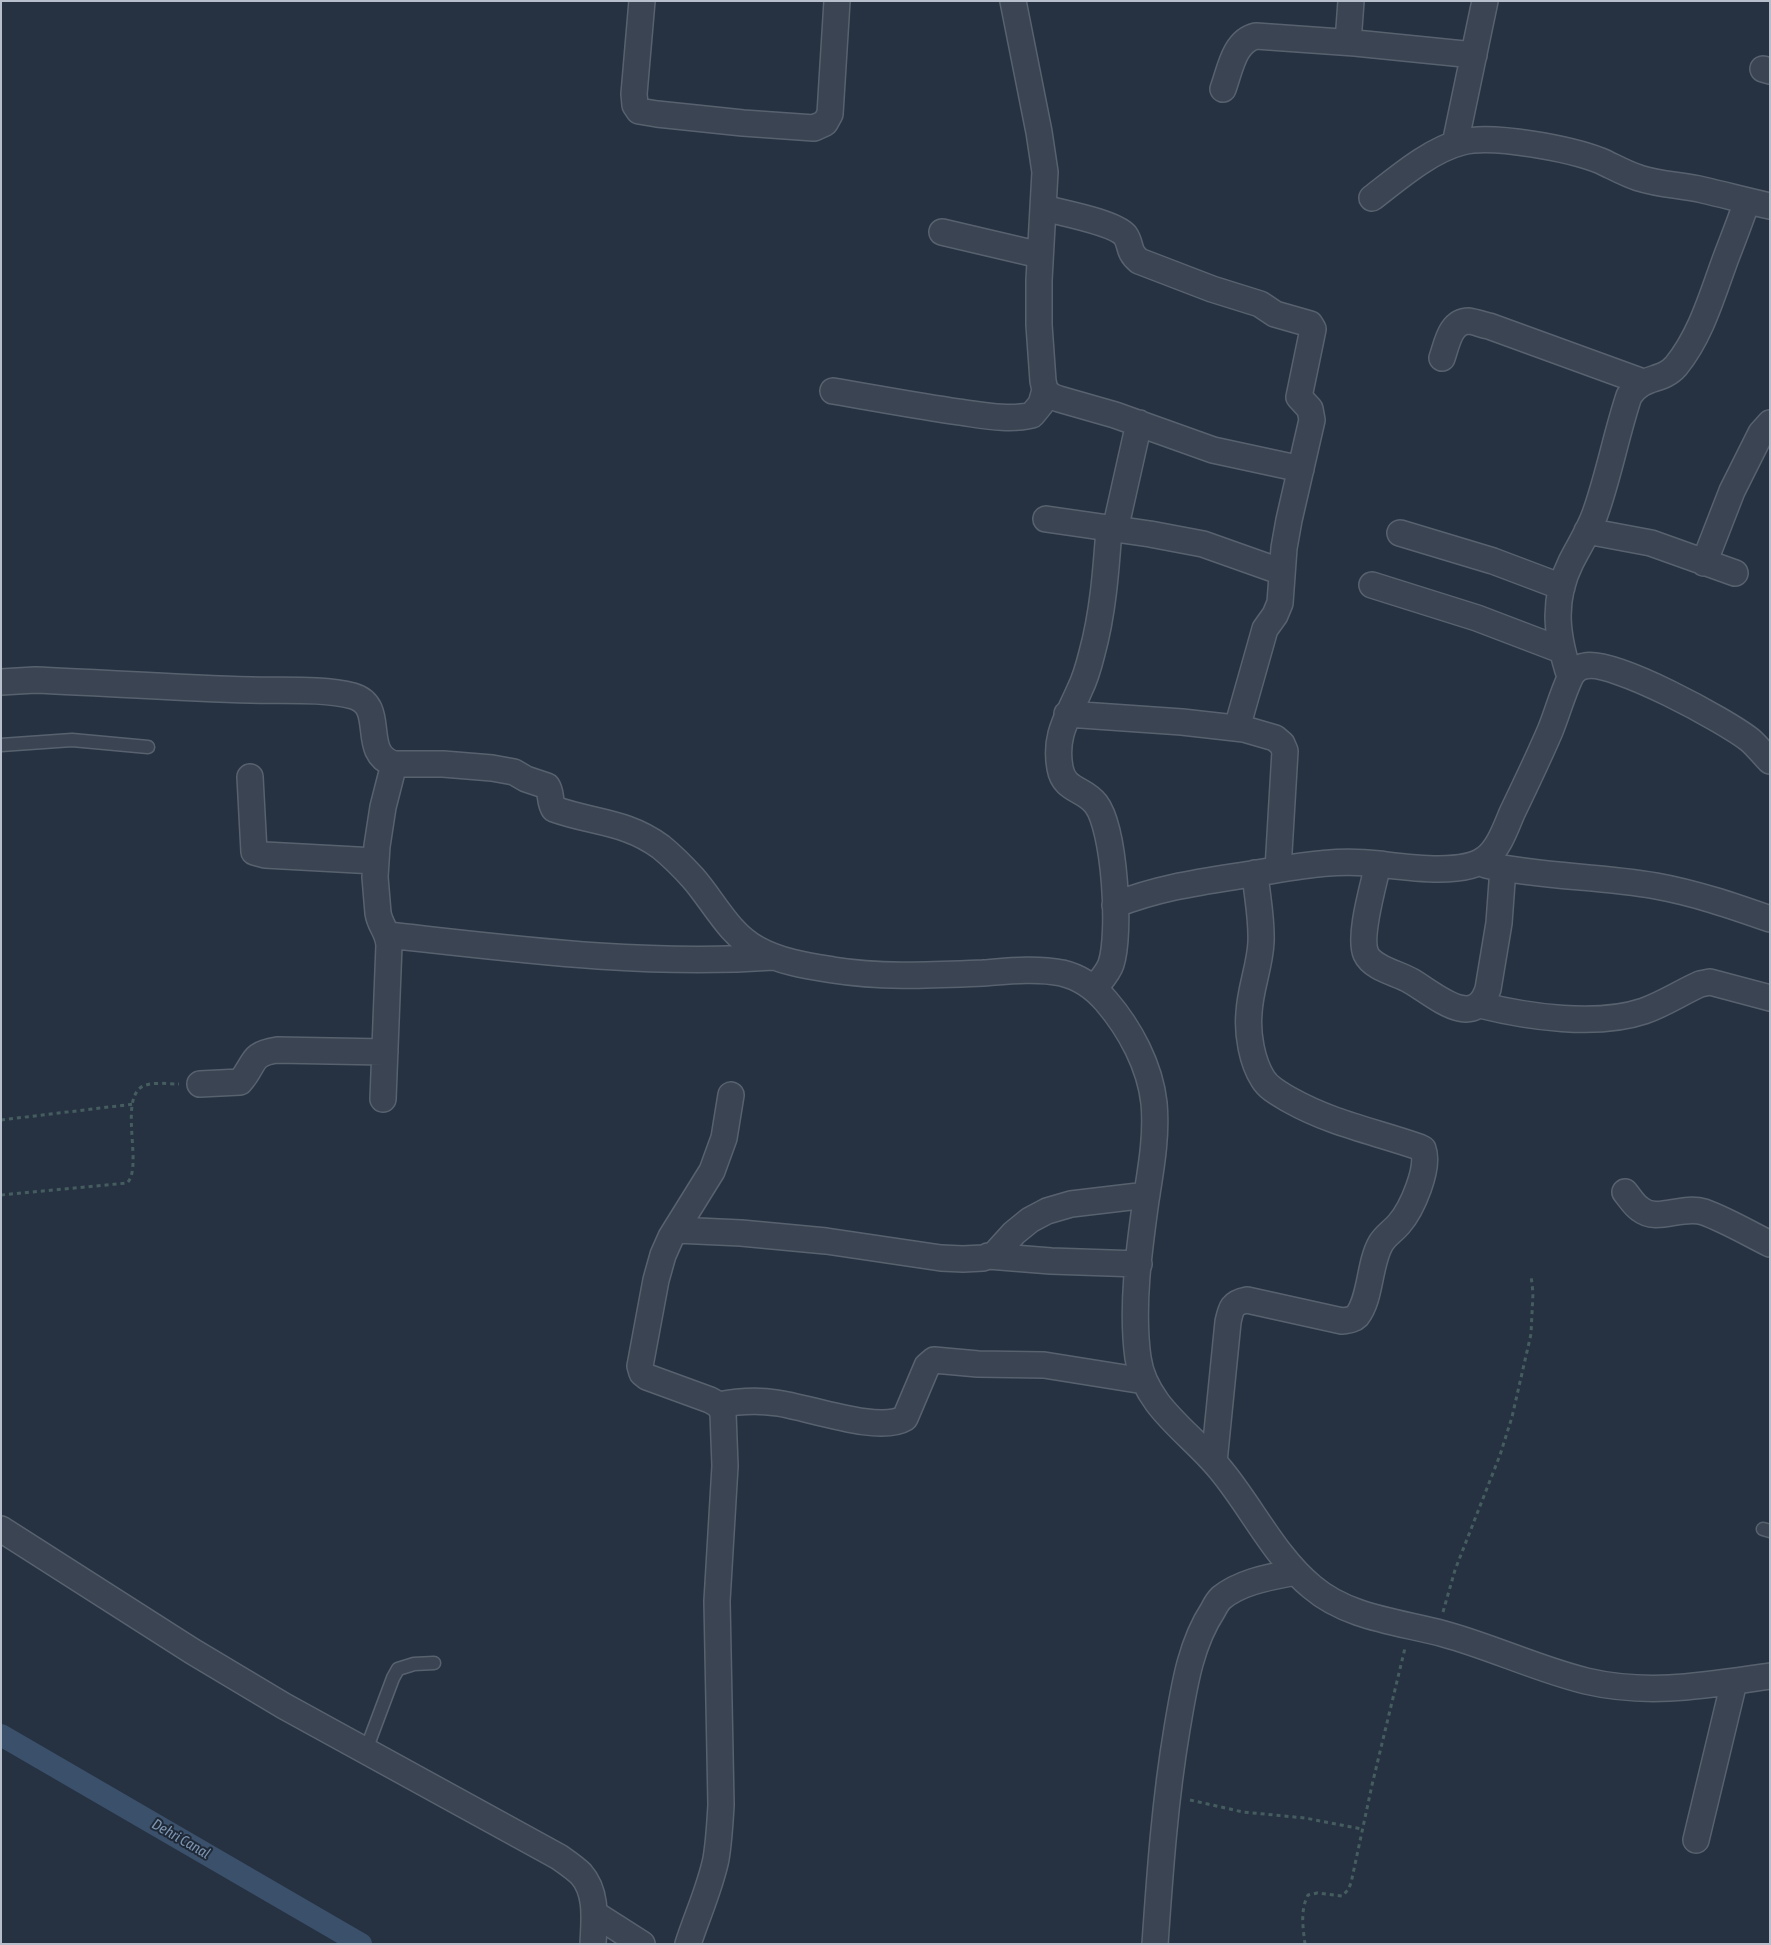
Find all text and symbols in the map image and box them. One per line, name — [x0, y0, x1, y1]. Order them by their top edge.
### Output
water label: Dehri Canal — [149, 1815, 213, 1863]

